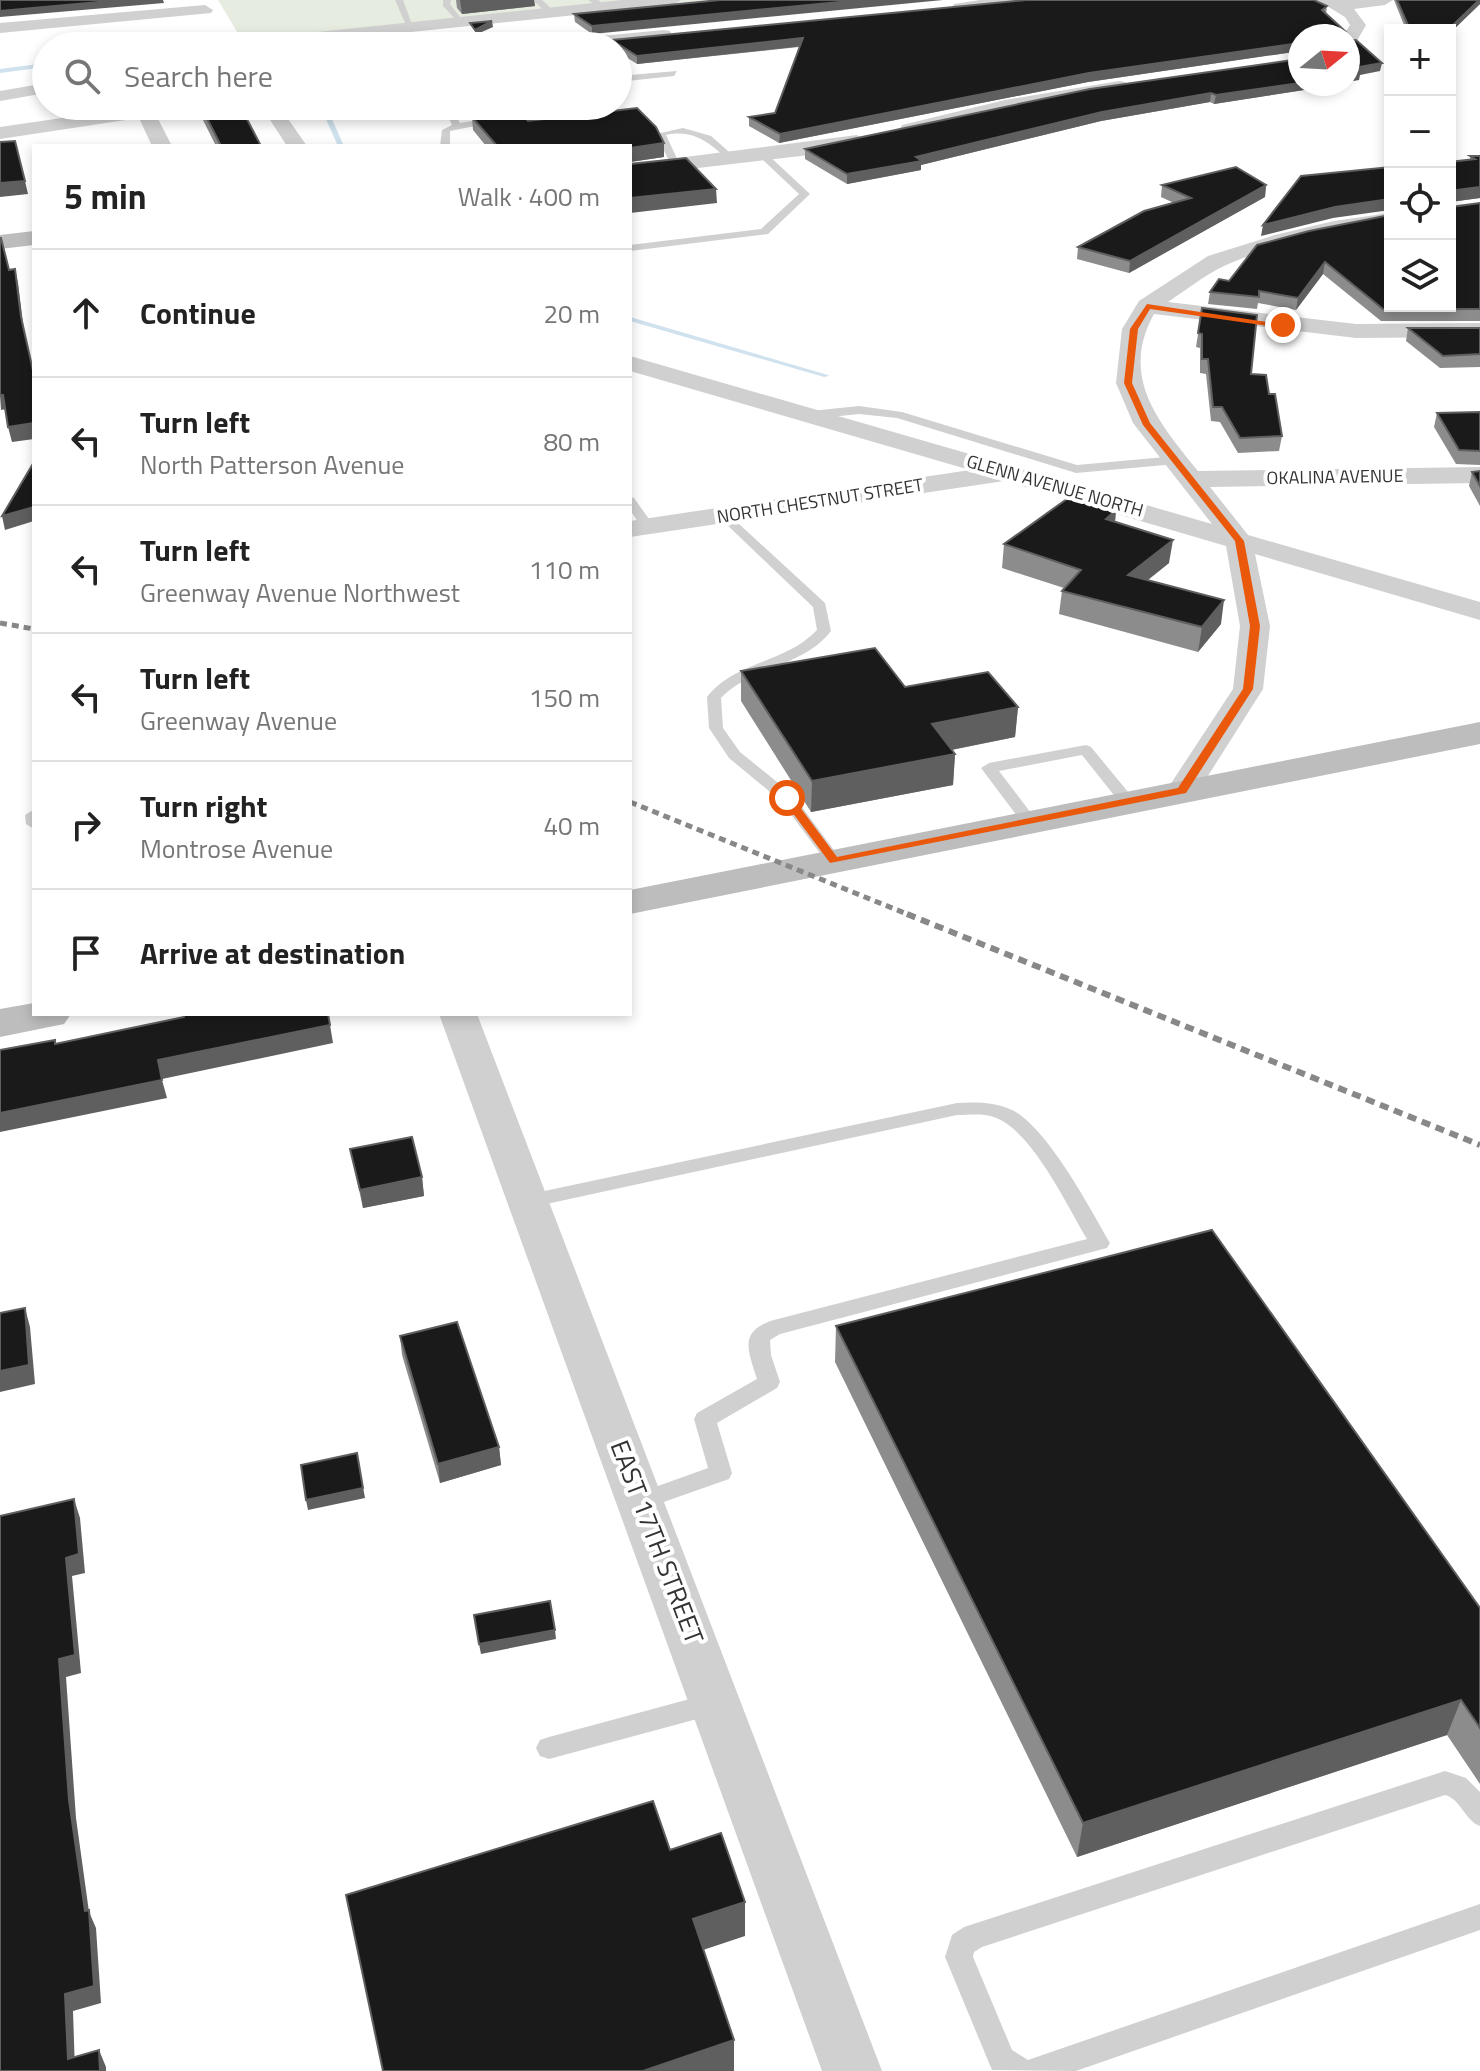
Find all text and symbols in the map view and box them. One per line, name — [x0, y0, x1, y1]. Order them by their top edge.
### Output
north arrow — [1288, 24, 1360, 96]
map controls — [1384, 24, 1456, 312]
button: + — [1384, 24, 1456, 96]
search box — [32, 32, 632, 120]
text: Search here — [124, 53, 273, 99]
icon: search — [60, 54, 104, 98]
button: − — [1384, 96, 1456, 168]
button: locate — [1384, 168, 1456, 240]
text: 5 min — [64, 170, 147, 222]
text: Walk · 400 m — [458, 177, 600, 216]
button: layers — [1384, 240, 1456, 312]
text: Continue — [140, 290, 256, 336]
icon: ahead — [64, 291, 108, 335]
text: 20 m — [543, 294, 600, 333]
route end — [1265, 307, 1301, 343]
text: Turn left — [140, 399, 250, 445]
icon: left — [64, 419, 108, 463]
text: 80 m — [543, 422, 600, 461]
text: North Patterson Avenue — [140, 445, 405, 484]
street label: GLENN AVENUE NORTH — [964, 447, 1147, 524]
street label: OKALINA AVENUE — [1266, 462, 1404, 491]
street label: NORTH CHESTNUT STREET — [715, 471, 926, 530]
text: Turn left — [140, 527, 250, 573]
icon: left — [64, 547, 108, 591]
text: 110 m — [529, 550, 600, 589]
text: Greenway Avenue Northwest — [140, 573, 460, 612]
text: Turn left — [140, 655, 250, 701]
icon: left — [64, 675, 108, 719]
text: 150 m — [529, 678, 600, 717]
text: Greenway Avenue — [140, 701, 337, 740]
route start — [769, 780, 805, 816]
text: Turn right — [140, 783, 268, 829]
icon: right — [64, 803, 108, 847]
text: 40 m — [543, 806, 600, 845]
text: Montrose Avenue — [140, 829, 333, 868]
text: Arrive at destination — [140, 930, 405, 976]
icon: arrive — [64, 931, 108, 975]
street label: EAST 17TH STREET — [601, 1434, 714, 1650]

